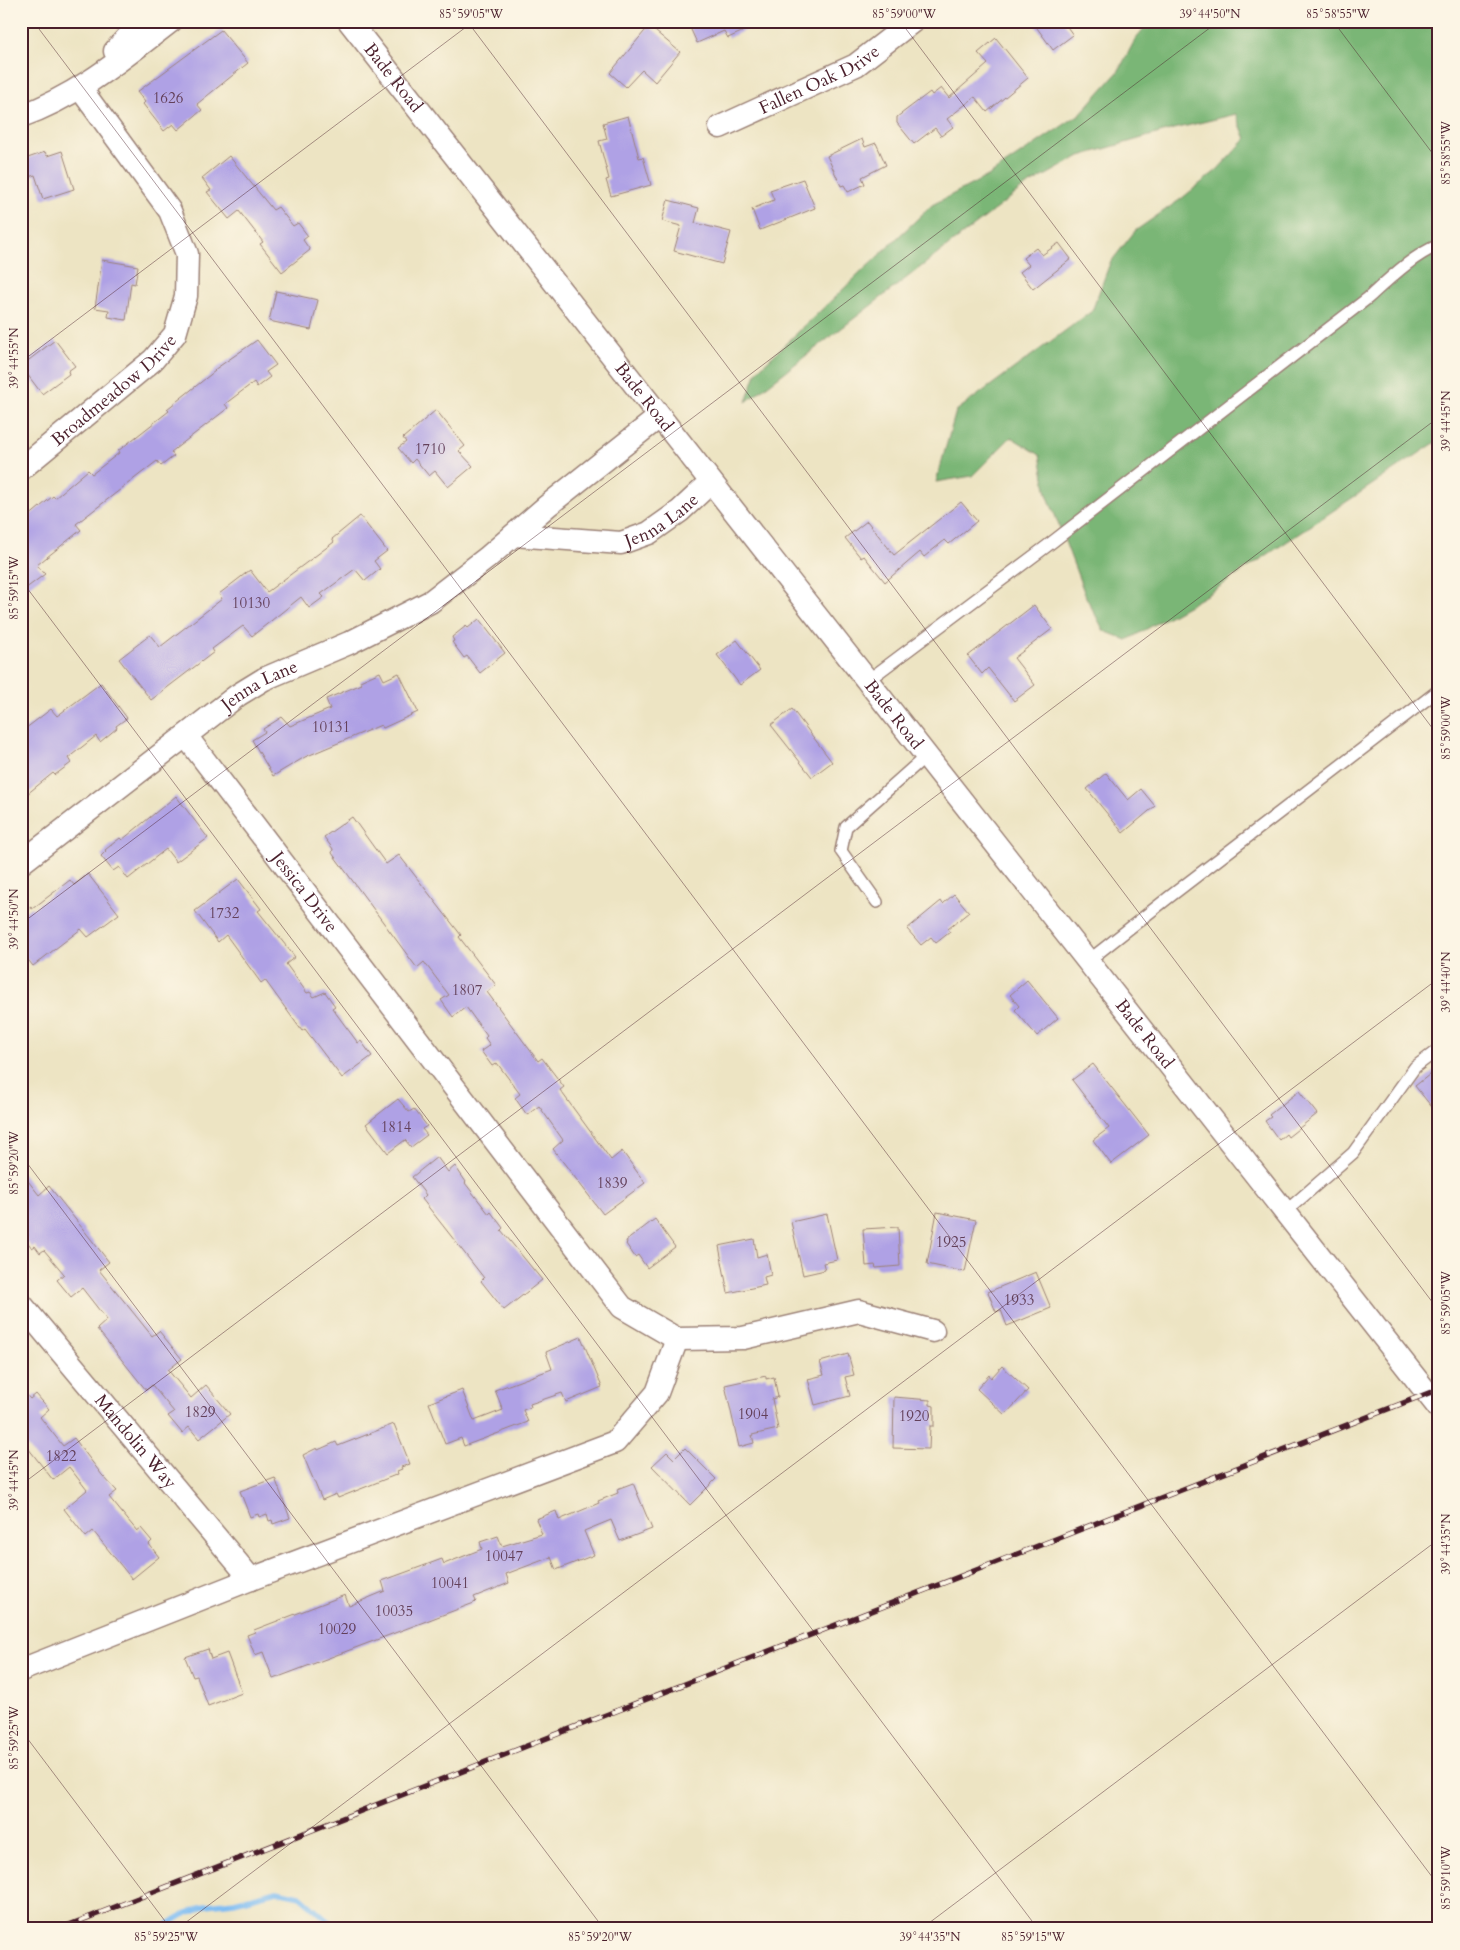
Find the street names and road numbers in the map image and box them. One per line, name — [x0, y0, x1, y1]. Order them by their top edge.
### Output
street label: Bade Road — [358, 38, 429, 118]
street label: Fallen Oak Drive — [755, 39, 885, 121]
street label: Broadmeadow Drive — [46, 329, 183, 452]
street label: Bade Road — [609, 357, 679, 438]
street label: Jenna Lane — [618, 488, 704, 555]
street label: Jenna Lane — [214, 654, 302, 719]
street label: Bade Road — [858, 675, 929, 755]
street label: Jessica Drive — [264, 844, 344, 938]
street label: Bade Road — [1109, 994, 1180, 1074]
street label: Mandolin Way — [89, 1389, 183, 1495]

